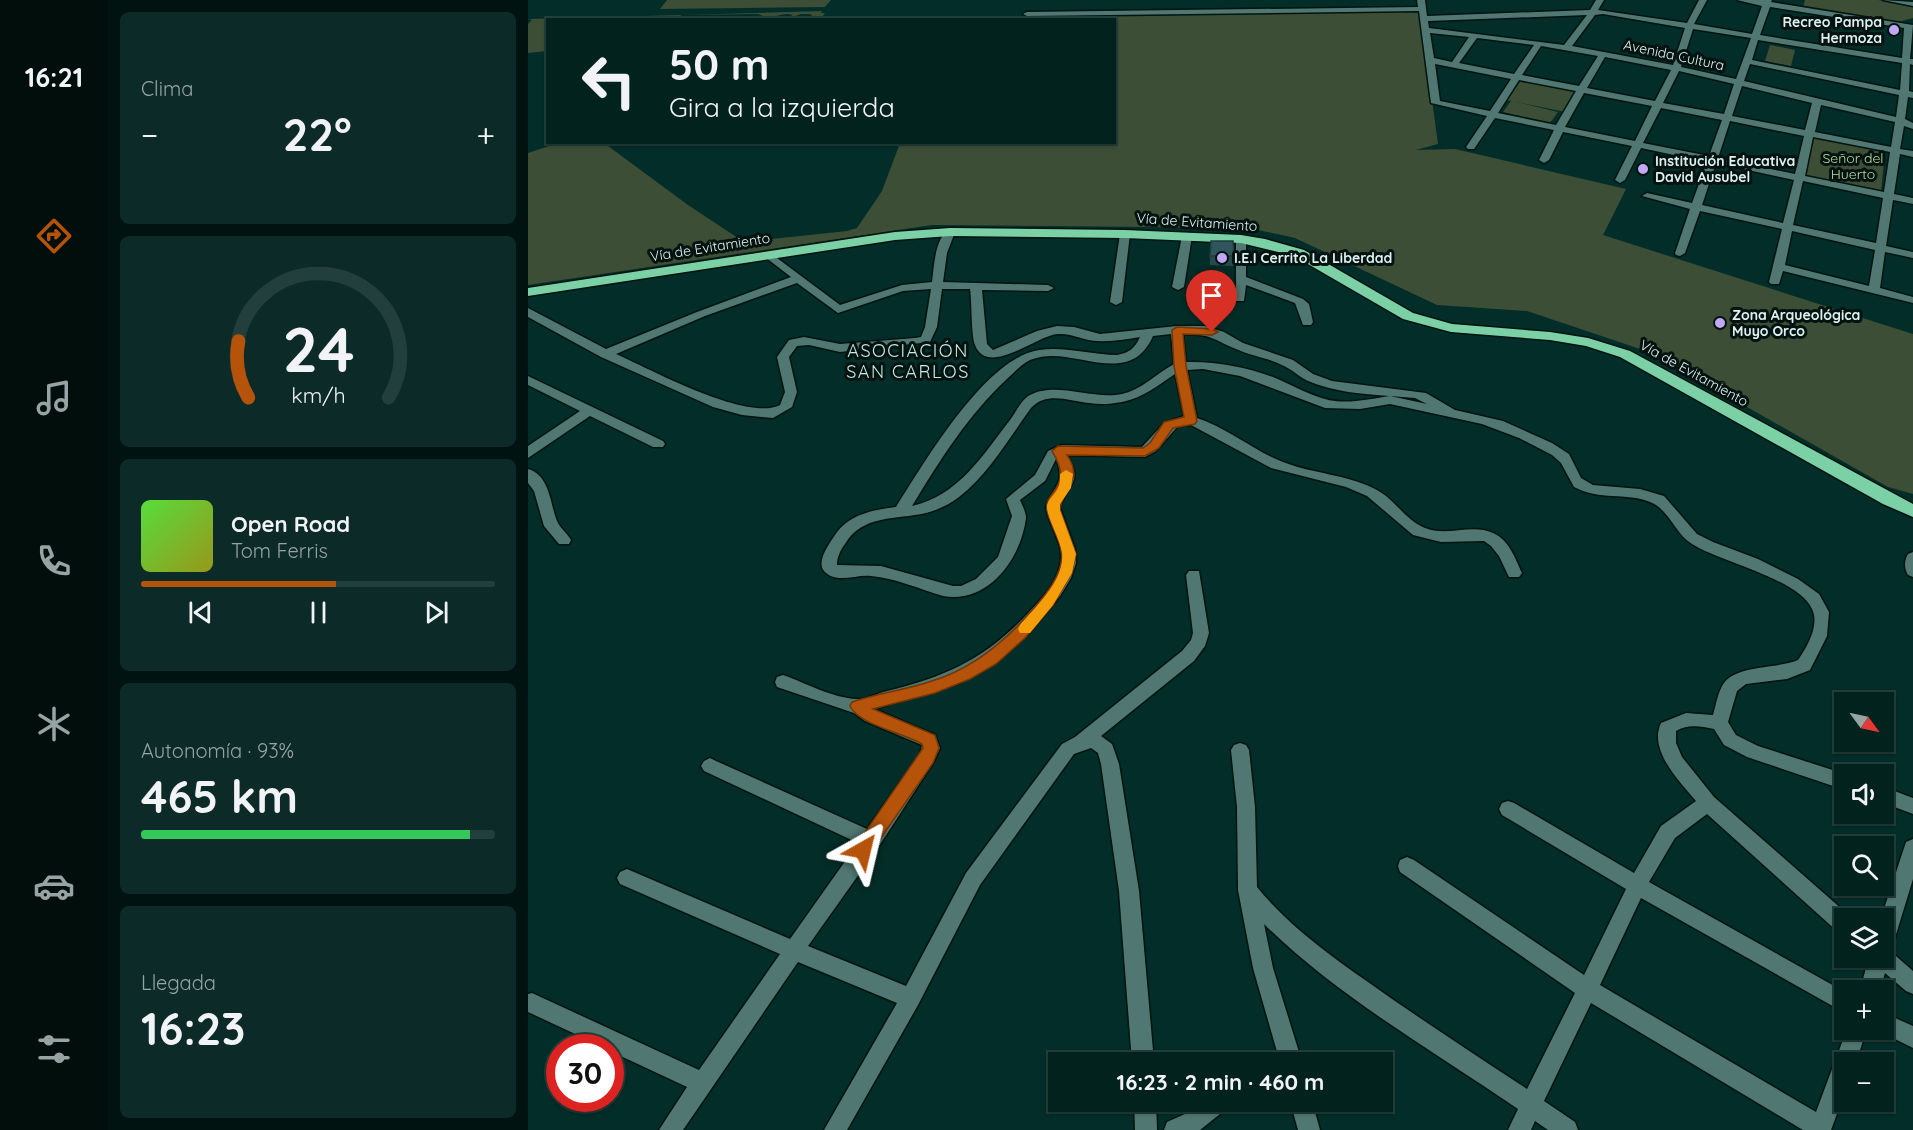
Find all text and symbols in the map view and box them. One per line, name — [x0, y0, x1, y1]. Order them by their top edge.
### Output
place label: Recreo Pampa Hermoza — [1783, 13, 1882, 47]
marker: Recreo Pampa Hermoza — [1887, 23, 1901, 37]
street label: Avenida Cultura — [1622, 36, 1726, 74]
text: 50 m — [669, 38, 769, 91]
icon: left — [570, 42, 648, 120]
text: 16:21 — [25, 60, 83, 94]
text: Clima — [141, 76, 193, 101]
text: Gira a la izquierda — [669, 90, 895, 124]
text: 22° — [283, 106, 352, 162]
text: − — [141, 114, 158, 155]
text: + — [476, 114, 495, 155]
park label: Señor del Huerto — [1822, 149, 1884, 183]
place label: Institución Educativa David Ausubel — [1655, 152, 1795, 186]
marker: Institución Educativa David Ausubel — [1636, 162, 1650, 176]
street label: Vía de Evitamiento — [1136, 209, 1258, 235]
icon: directions — [33, 215, 75, 257]
street label: Vía de Evitamiento — [649, 229, 771, 265]
place label: I.E.I Cerrito La Liberdad — [1234, 249, 1392, 267]
marker: I.E.I Cerrito La Liberdad — [1215, 251, 1229, 265]
pin — [1186, 270, 1237, 332]
icon: arrive — [1195, 279, 1228, 312]
place label: Zona Arqueológica Muyo Orco — [1732, 306, 1860, 340]
text: 24 — [282, 311, 354, 389]
marker: Zona Arqueológica Muyo Orco — [1713, 316, 1727, 330]
street label: Vía de Evitamiento — [1637, 336, 1751, 410]
district label: ASOCIACIÓN SAN CARLOS — [846, 339, 970, 383]
icon: music — [33, 377, 75, 419]
text: km/h — [291, 383, 345, 409]
text: Open Road — [231, 510, 350, 538]
text: Tom Ferris — [231, 538, 328, 563]
icon: phone — [33, 540, 75, 582]
icon: previous — [184, 596, 217, 629]
icon: pause — [302, 596, 335, 629]
icon: next — [420, 596, 453, 629]
north arrow — [1834, 692, 1894, 752]
map controls — [1834, 692, 1894, 1112]
icon: climate — [33, 703, 75, 745]
text: Autonomía · 93% — [141, 738, 294, 763]
button: sound — [1834, 764, 1894, 824]
text: 465 km — [141, 768, 298, 824]
position arrow — [831, 818, 895, 882]
button: search — [1834, 836, 1894, 896]
icon: car — [33, 865, 75, 907]
button: layers — [1834, 908, 1894, 968]
text: Llegada — [141, 970, 216, 995]
button: + — [1834, 980, 1894, 1040]
text: 16:23 — [141, 1000, 245, 1056]
icon: filters — [33, 1028, 75, 1070]
speed limit sign: 30 — [546, 1034, 624, 1112]
button: − — [1834, 1052, 1894, 1112]
text: 16:23 · 2 min · 460 m — [1117, 1068, 1324, 1096]

